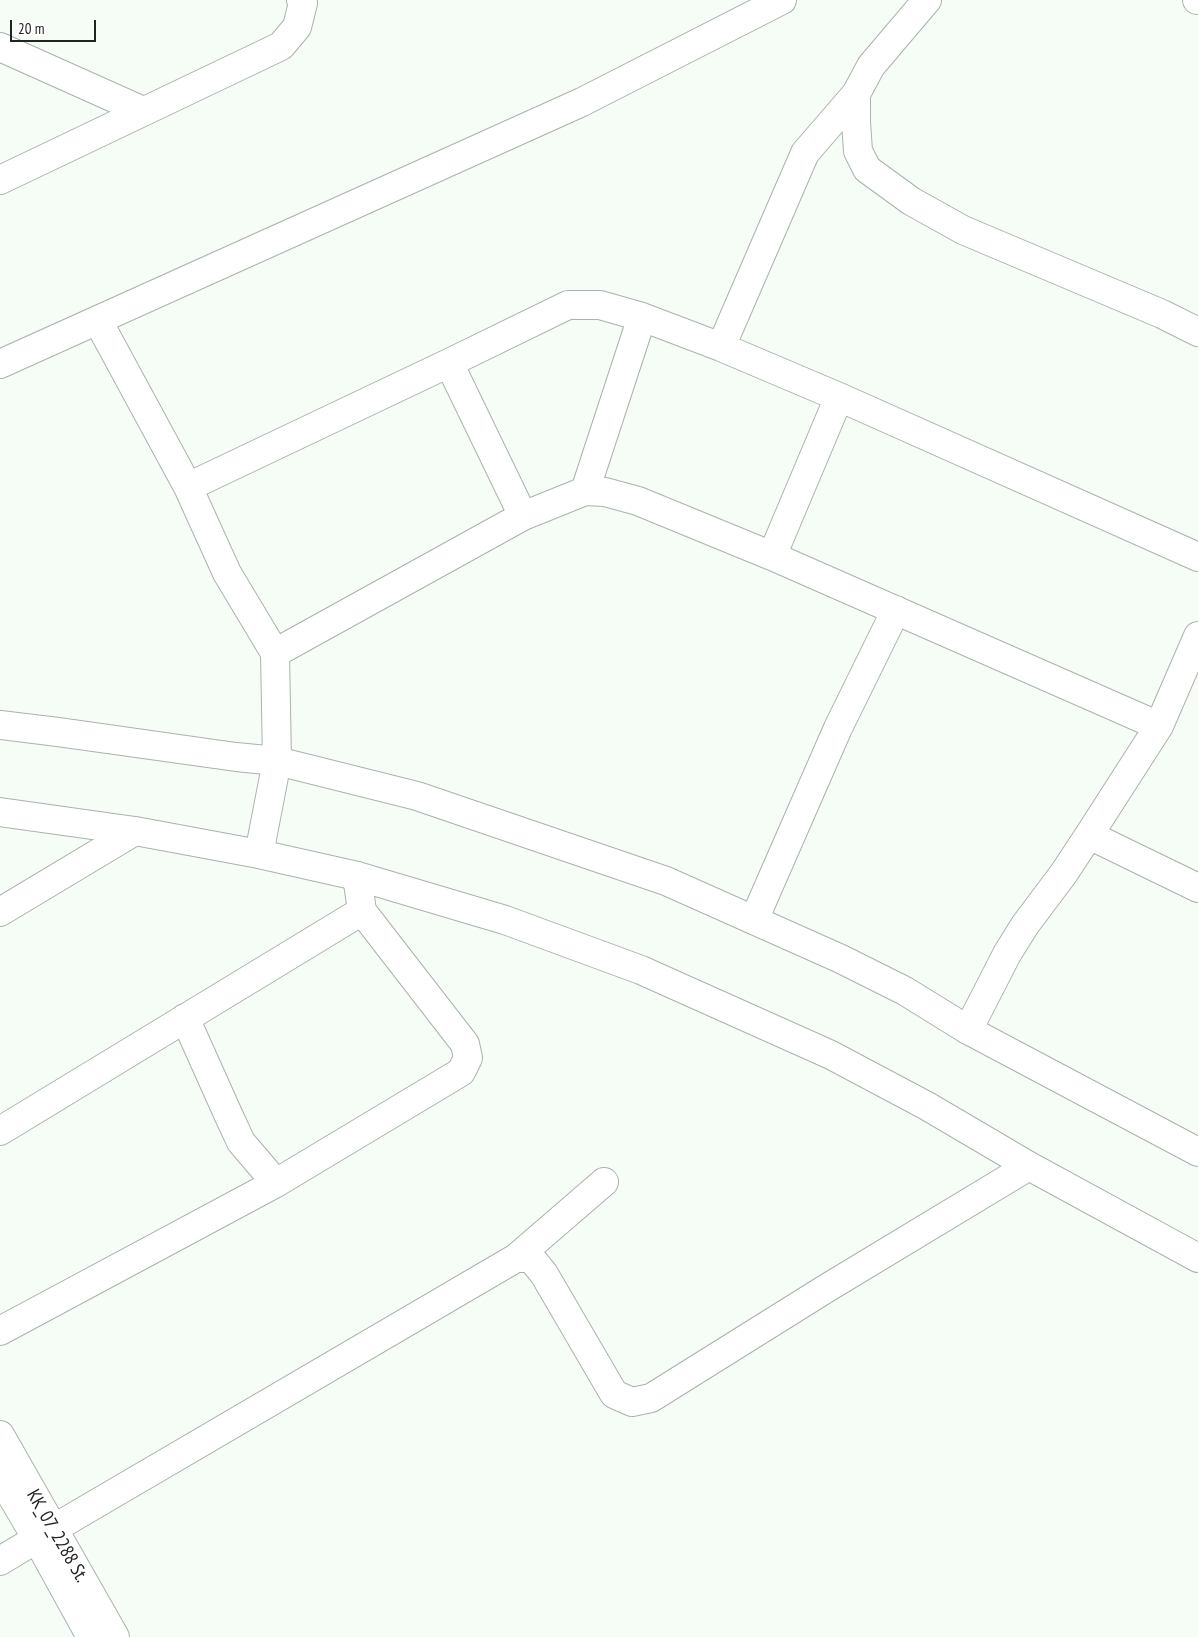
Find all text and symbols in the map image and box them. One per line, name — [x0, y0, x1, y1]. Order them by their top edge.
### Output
scale bar — [12, 10, 99, 42]
text: 20 m — [18, 19, 44, 38]
street label: KK_07_2288 St. — [21, 1485, 93, 1587]

